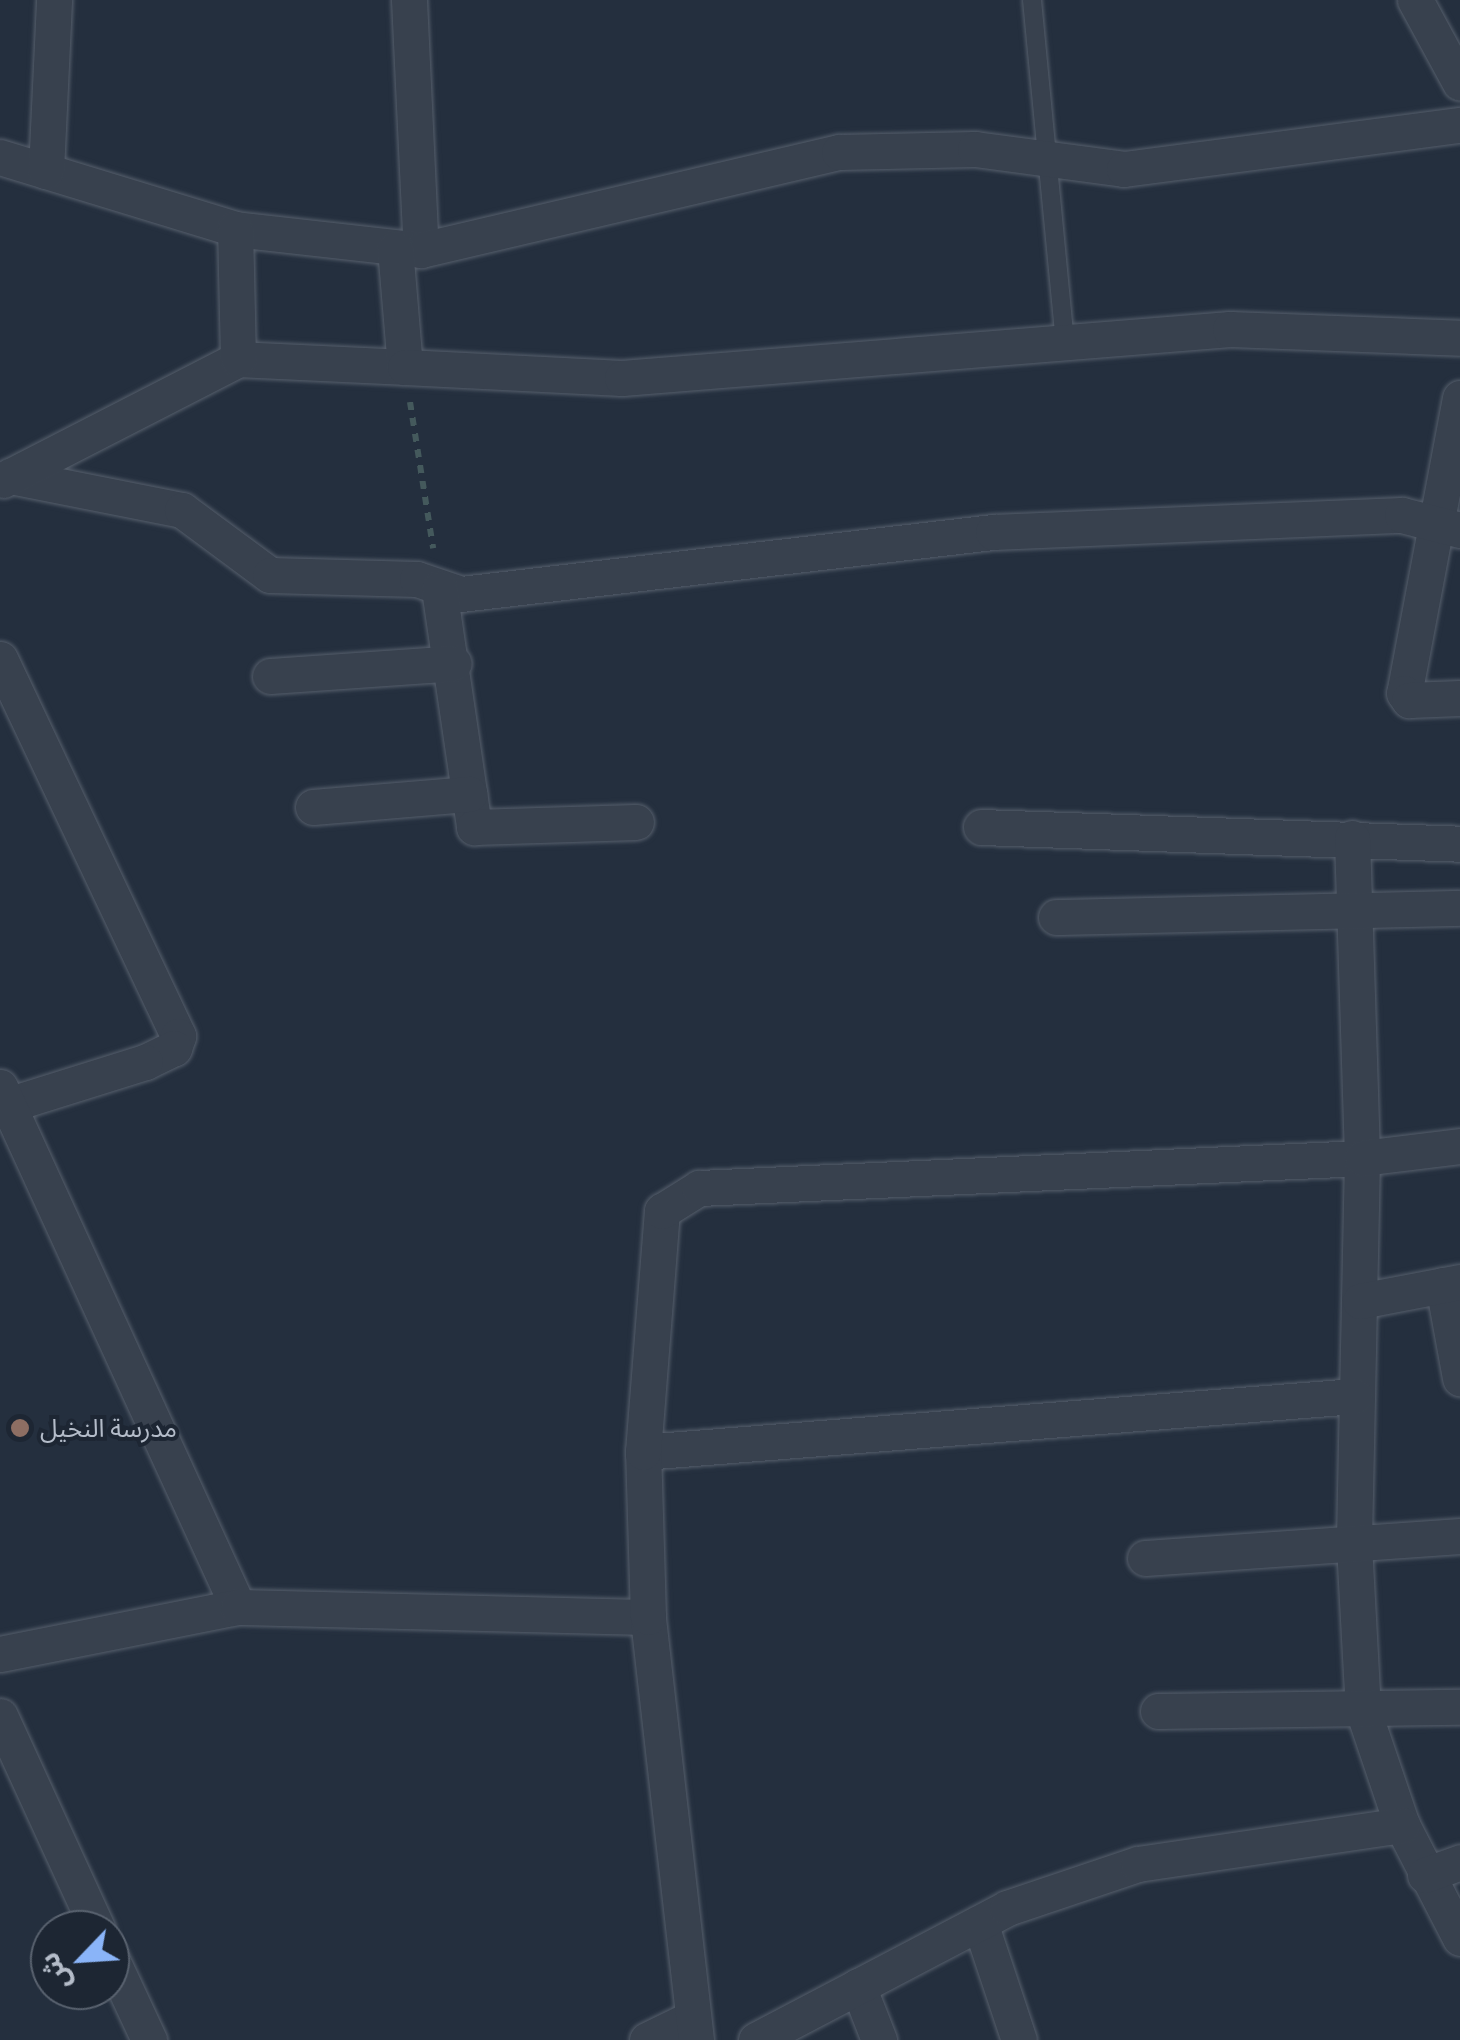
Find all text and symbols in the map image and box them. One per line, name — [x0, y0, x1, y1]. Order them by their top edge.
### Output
place label: مدرسة النخيل — [40, 1413, 177, 1443]
marker: مدرسة النخيل — [9, 1417, 31, 1439]
north arrow — [30, 1910, 130, 2010]
text: ش — [29, 1946, 80, 1997]

